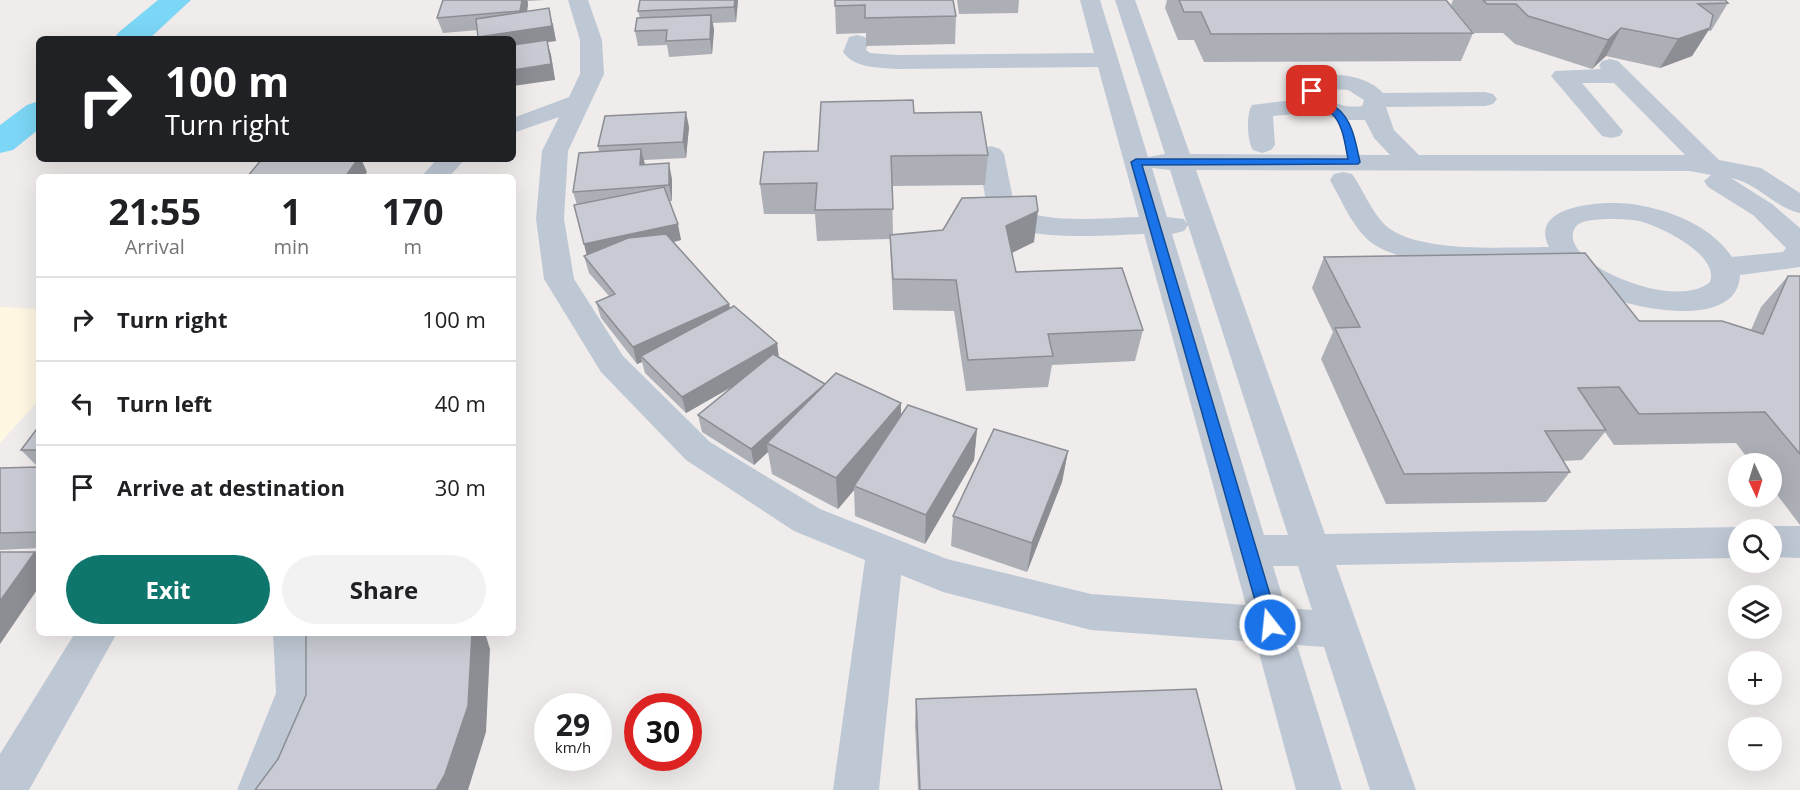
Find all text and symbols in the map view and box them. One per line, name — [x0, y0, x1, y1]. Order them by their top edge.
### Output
text: 100 m — [165, 52, 289, 109]
icon: right — [66, 60, 144, 138]
pin — [1286, 65, 1337, 116]
icon: arrive — [1295, 74, 1328, 107]
text: Turn right — [165, 106, 290, 143]
text: 21:55 — [108, 187, 201, 236]
text: 1 — [281, 187, 302, 236]
text: 170 — [382, 187, 444, 236]
text: Arrival — [125, 233, 185, 260]
text: min — [273, 233, 309, 260]
text: m — [403, 233, 422, 260]
icon: right — [66, 303, 99, 336]
text: Turn right — [117, 304, 228, 334]
text: 100 m — [422, 304, 486, 334]
icon: left — [66, 387, 99, 420]
text: Turn left — [117, 388, 212, 418]
text: 40 m — [435, 388, 486, 418]
north arrow — [1728, 453, 1782, 507]
map controls — [1728, 453, 1782, 771]
icon: arrive — [66, 471, 99, 504]
text: Arrive at destination — [117, 472, 345, 502]
text: 30 m — [435, 472, 486, 502]
button: search — [1728, 519, 1782, 573]
button: Exit — [66, 555, 270, 624]
button: Share — [282, 555, 486, 624]
button: layers — [1728, 585, 1782, 639]
position arrow — [1238, 593, 1302, 657]
button: + — [1728, 651, 1782, 705]
speed limit sign: 30 — [624, 693, 702, 771]
text: 29 — [556, 704, 590, 745]
button: − — [1728, 717, 1782, 771]
text: km/h — [555, 737, 591, 757]

